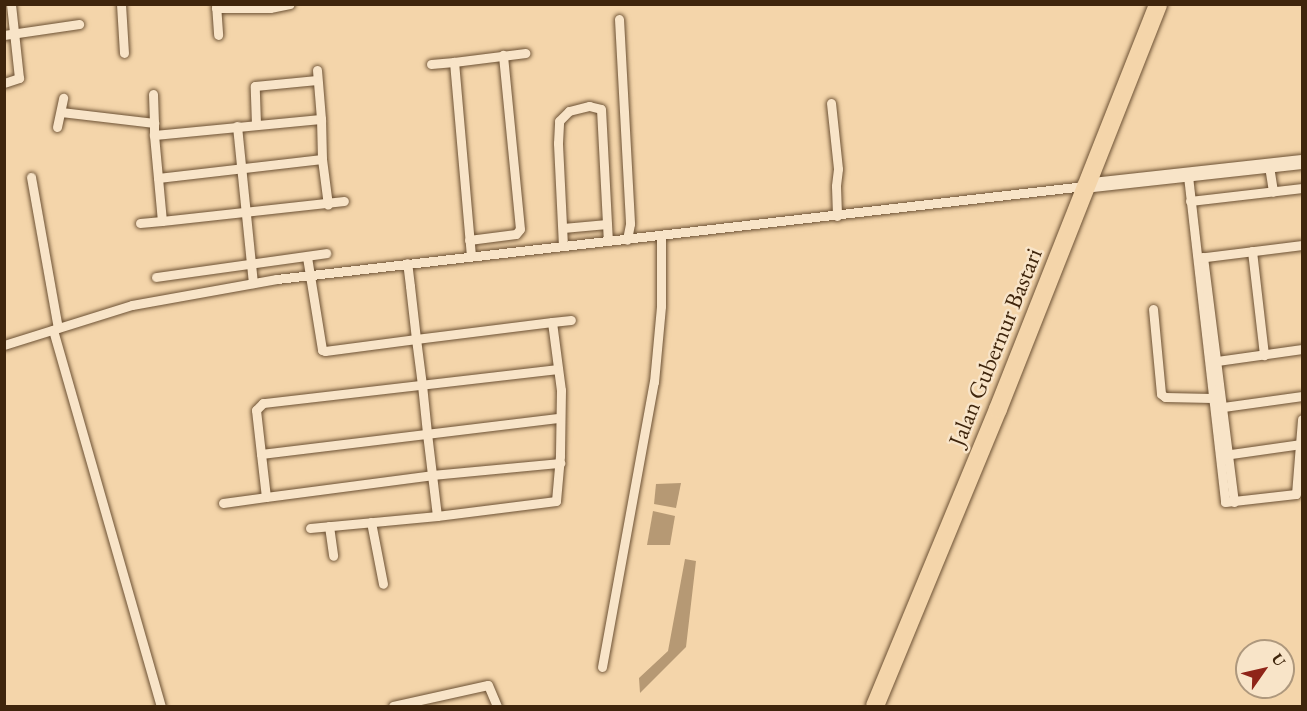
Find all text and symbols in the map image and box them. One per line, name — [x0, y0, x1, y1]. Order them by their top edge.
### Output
street label: Jalan Gubernur Bastari — [942, 244, 1048, 450]
north arrow — [1235, 639, 1295, 699]
text: U — [1267, 649, 1291, 671]

